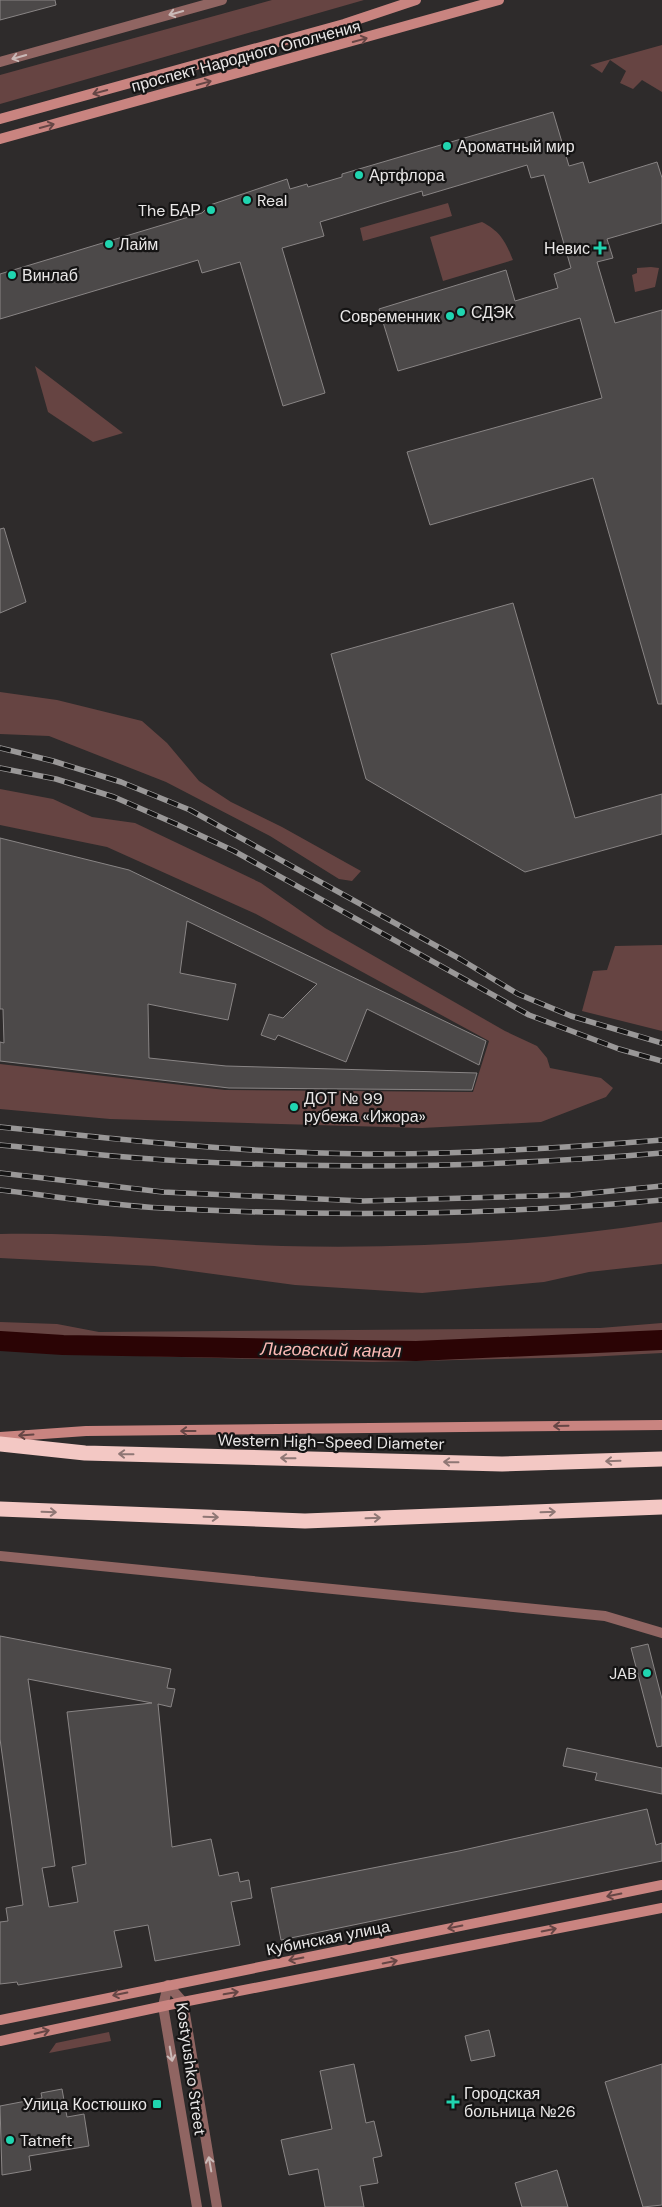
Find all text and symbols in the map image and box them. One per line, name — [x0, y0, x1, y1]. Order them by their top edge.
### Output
one-way arrow — [168, 9, 184, 18]
street label: проспект Народного Ополчения — [129, 15, 363, 97]
one-way arrow — [352, 34, 368, 44]
one-way arrow — [11, 52, 27, 62]
one-way arrow — [195, 78, 211, 87]
one-way arrow — [93, 87, 109, 97]
one-way arrow — [39, 121, 55, 131]
place label: Ароматный мир — [457, 136, 575, 157]
marker: Ароматный мир — [441, 140, 453, 152]
place label: Артфлора — [369, 165, 445, 186]
marker: Артфлора — [353, 169, 365, 181]
place label: Real — [257, 190, 287, 211]
marker: Real — [241, 194, 253, 206]
place label: The БАР — [138, 200, 201, 221]
marker: The БАР — [205, 204, 217, 216]
place label: Лайм — [119, 234, 158, 255]
marker: Лайм — [103, 238, 115, 250]
place label: Невис — [544, 238, 590, 259]
marker: Невис — [594, 242, 606, 254]
place label: Винлаб — [22, 265, 78, 286]
marker: Винлаб — [6, 269, 18, 281]
place label: СДЭК — [471, 302, 515, 323]
place label: Современник — [340, 306, 441, 327]
marker: СДЭК — [455, 306, 467, 318]
marker: Современник — [444, 310, 456, 322]
place label: ДОТ № 99 рубежа «Ижора» — [304, 1088, 426, 1127]
marker: ДОТ № 99 рубежа «Ижора» — [288, 1101, 300, 1113]
water label: Лиговский канал — [259, 1337, 402, 1363]
one-way arrow — [553, 1421, 570, 1431]
one-way arrow — [181, 1426, 197, 1435]
street label: Western High-Speed Diameter — [217, 1430, 445, 1454]
one-way arrow — [18, 1431, 34, 1440]
one-way arrow — [118, 1449, 134, 1459]
one-way arrow — [281, 1453, 297, 1463]
one-way arrow — [606, 1456, 622, 1466]
one-way arrow — [443, 1458, 459, 1467]
one-way arrow — [40, 1507, 56, 1517]
one-way arrow — [539, 1507, 555, 1516]
one-way arrow — [203, 1513, 219, 1522]
one-way arrow — [365, 1513, 381, 1523]
place label: JAB — [609, 1663, 637, 1684]
marker: JAB — [641, 1667, 653, 1679]
one-way arrow — [607, 1891, 623, 1900]
street label: Кубинская улица — [264, 1916, 392, 1960]
one-way arrow — [447, 1923, 463, 1932]
one-way arrow — [541, 1925, 557, 1935]
one-way arrow — [288, 1955, 304, 1965]
one-way arrow — [382, 1957, 398, 1966]
one-way arrow — [222, 1988, 238, 1998]
one-way arrow — [112, 1990, 128, 2000]
street label: Kostyushko Street — [171, 2001, 211, 2137]
one-way arrow — [34, 2027, 50, 2036]
one-way arrow — [166, 2046, 176, 2062]
place label: Городская больница №26 — [464, 2083, 576, 2122]
place label: Улица Костюшко — [23, 2094, 147, 2115]
marker: Городская больница №26 — [446, 2095, 460, 2109]
marker: Улица Костюшко — [151, 2098, 163, 2110]
place label: Tatneft — [20, 2130, 73, 2151]
marker: Tatneft — [4, 2134, 16, 2146]
one-way arrow — [204, 2156, 214, 2172]

